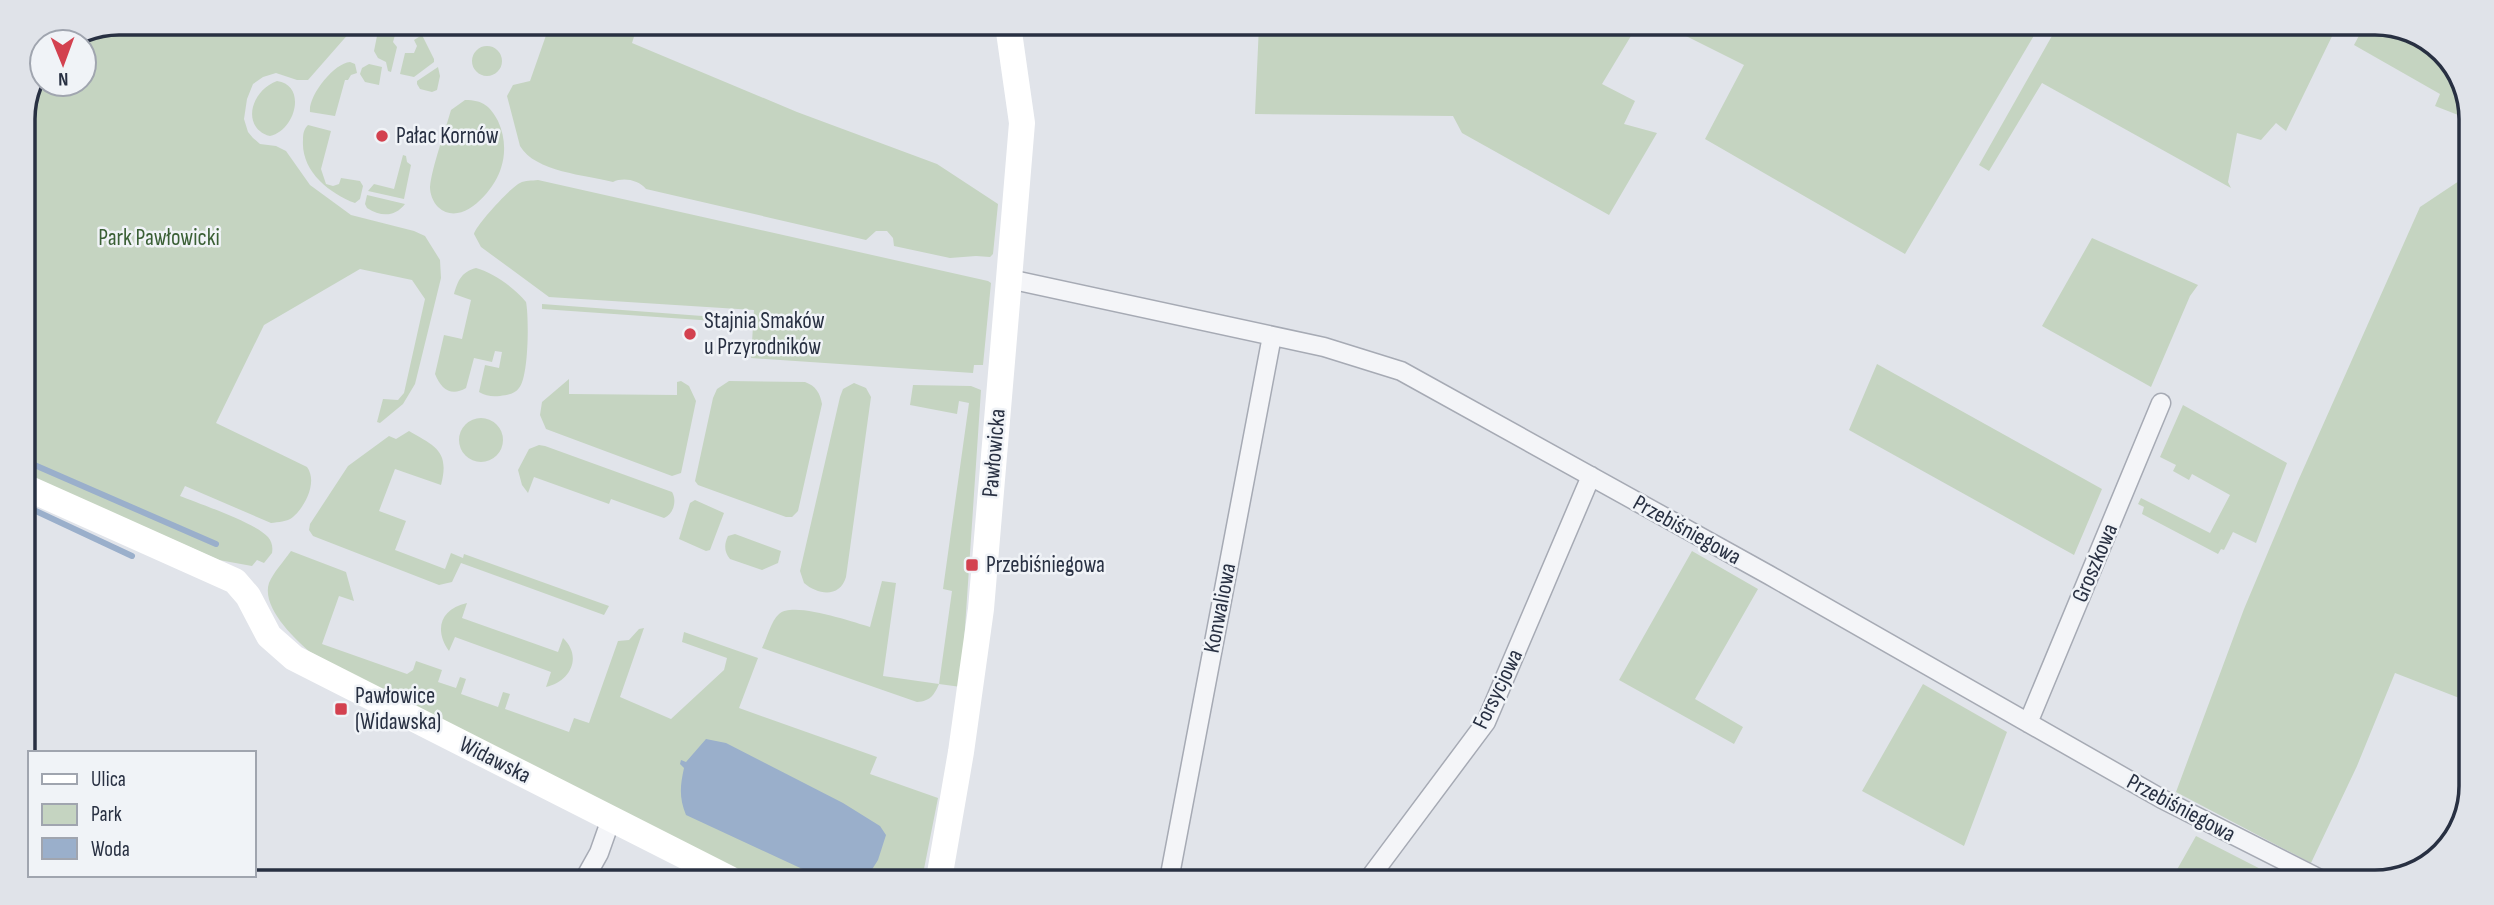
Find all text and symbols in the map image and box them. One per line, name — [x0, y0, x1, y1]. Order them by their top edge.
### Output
north arrow — [28, 28, 98, 98]
text: N — [58, 67, 69, 90]
place label: Pałac Kornów — [396, 122, 499, 150]
marker: Pałac Kornów — [374, 128, 390, 144]
park label: Park Pawłowicki — [98, 224, 220, 252]
place label: Stajnia Smaków u Przyrodników — [704, 307, 825, 361]
marker: Stajnia Smaków u Przyrodników — [682, 326, 698, 342]
street label: Pawłowicka — [976, 408, 1012, 498]
street label: Przebiśniegowa — [1628, 489, 1746, 571]
street label: Groszkowa — [2066, 519, 2124, 607]
place label: Przebiśniegowa — [986, 551, 1105, 579]
marker: Przebiśniegowa — [964, 557, 980, 573]
street label: Konwaliowa — [1198, 561, 1242, 655]
street label: Forsycjowa — [1467, 645, 1529, 733]
place label: Pawłowice (Widawska) — [355, 682, 441, 736]
marker: Pawłowice (Widawska) — [333, 701, 349, 717]
street label: Widawska — [455, 730, 535, 790]
legend — [28, 751, 256, 877]
text: Ulica — [91, 767, 126, 792]
street label: Przebiśniegowa — [2122, 768, 2240, 848]
text: Park — [91, 802, 122, 827]
text: Woda — [91, 837, 130, 862]

